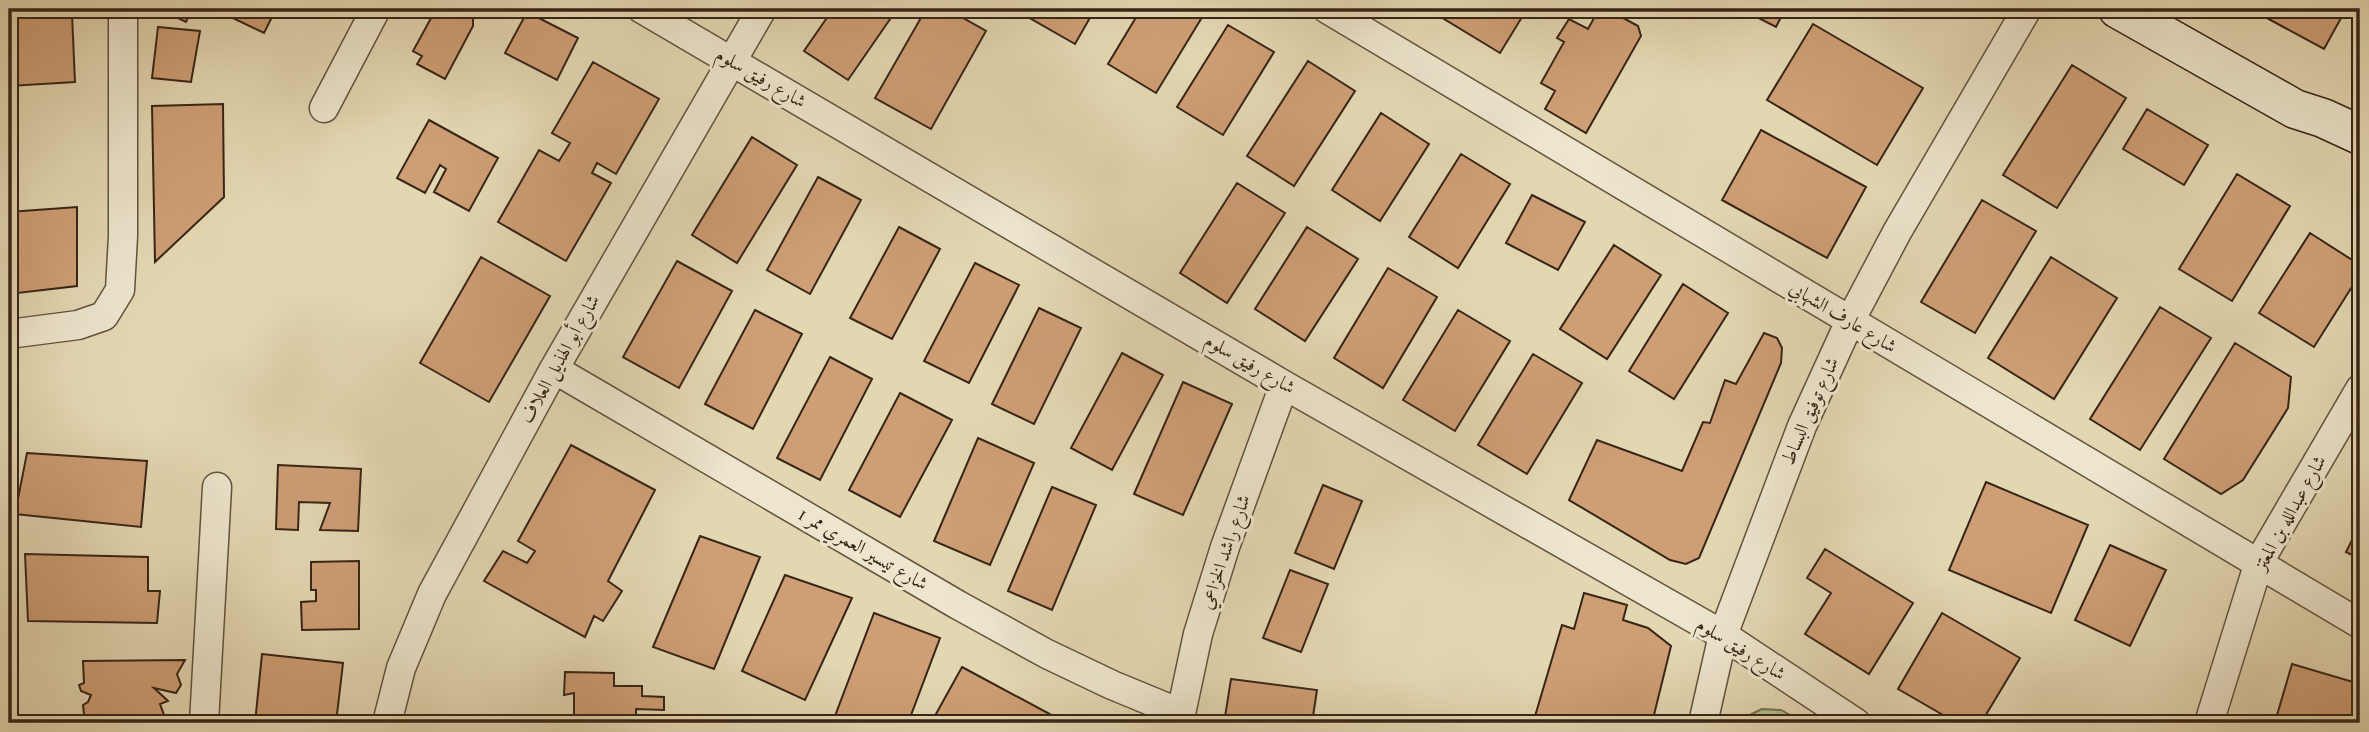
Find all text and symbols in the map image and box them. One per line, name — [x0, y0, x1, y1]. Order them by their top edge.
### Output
street label: شارع رفيق سلوم — [709, 43, 810, 117]
street label: شارع عارف الشهابي — [1783, 276, 1900, 361]
street label: شارع أبو الهذيل العلاف — [514, 290, 608, 429]
street label: شارع رفيق سلوم — [1198, 329, 1299, 403]
street label: شارع توفيق البساط — [1776, 354, 1847, 470]
street label: شارع عبدالله بن المعتز — [2248, 452, 2334, 578]
street label: شارع راشد الخزاعي — [1195, 492, 1259, 613]
street label: شارع تيسير العمري ممر 1 — [792, 503, 932, 598]
street label: شارع رفيق سلوم — [1690, 613, 1790, 689]

